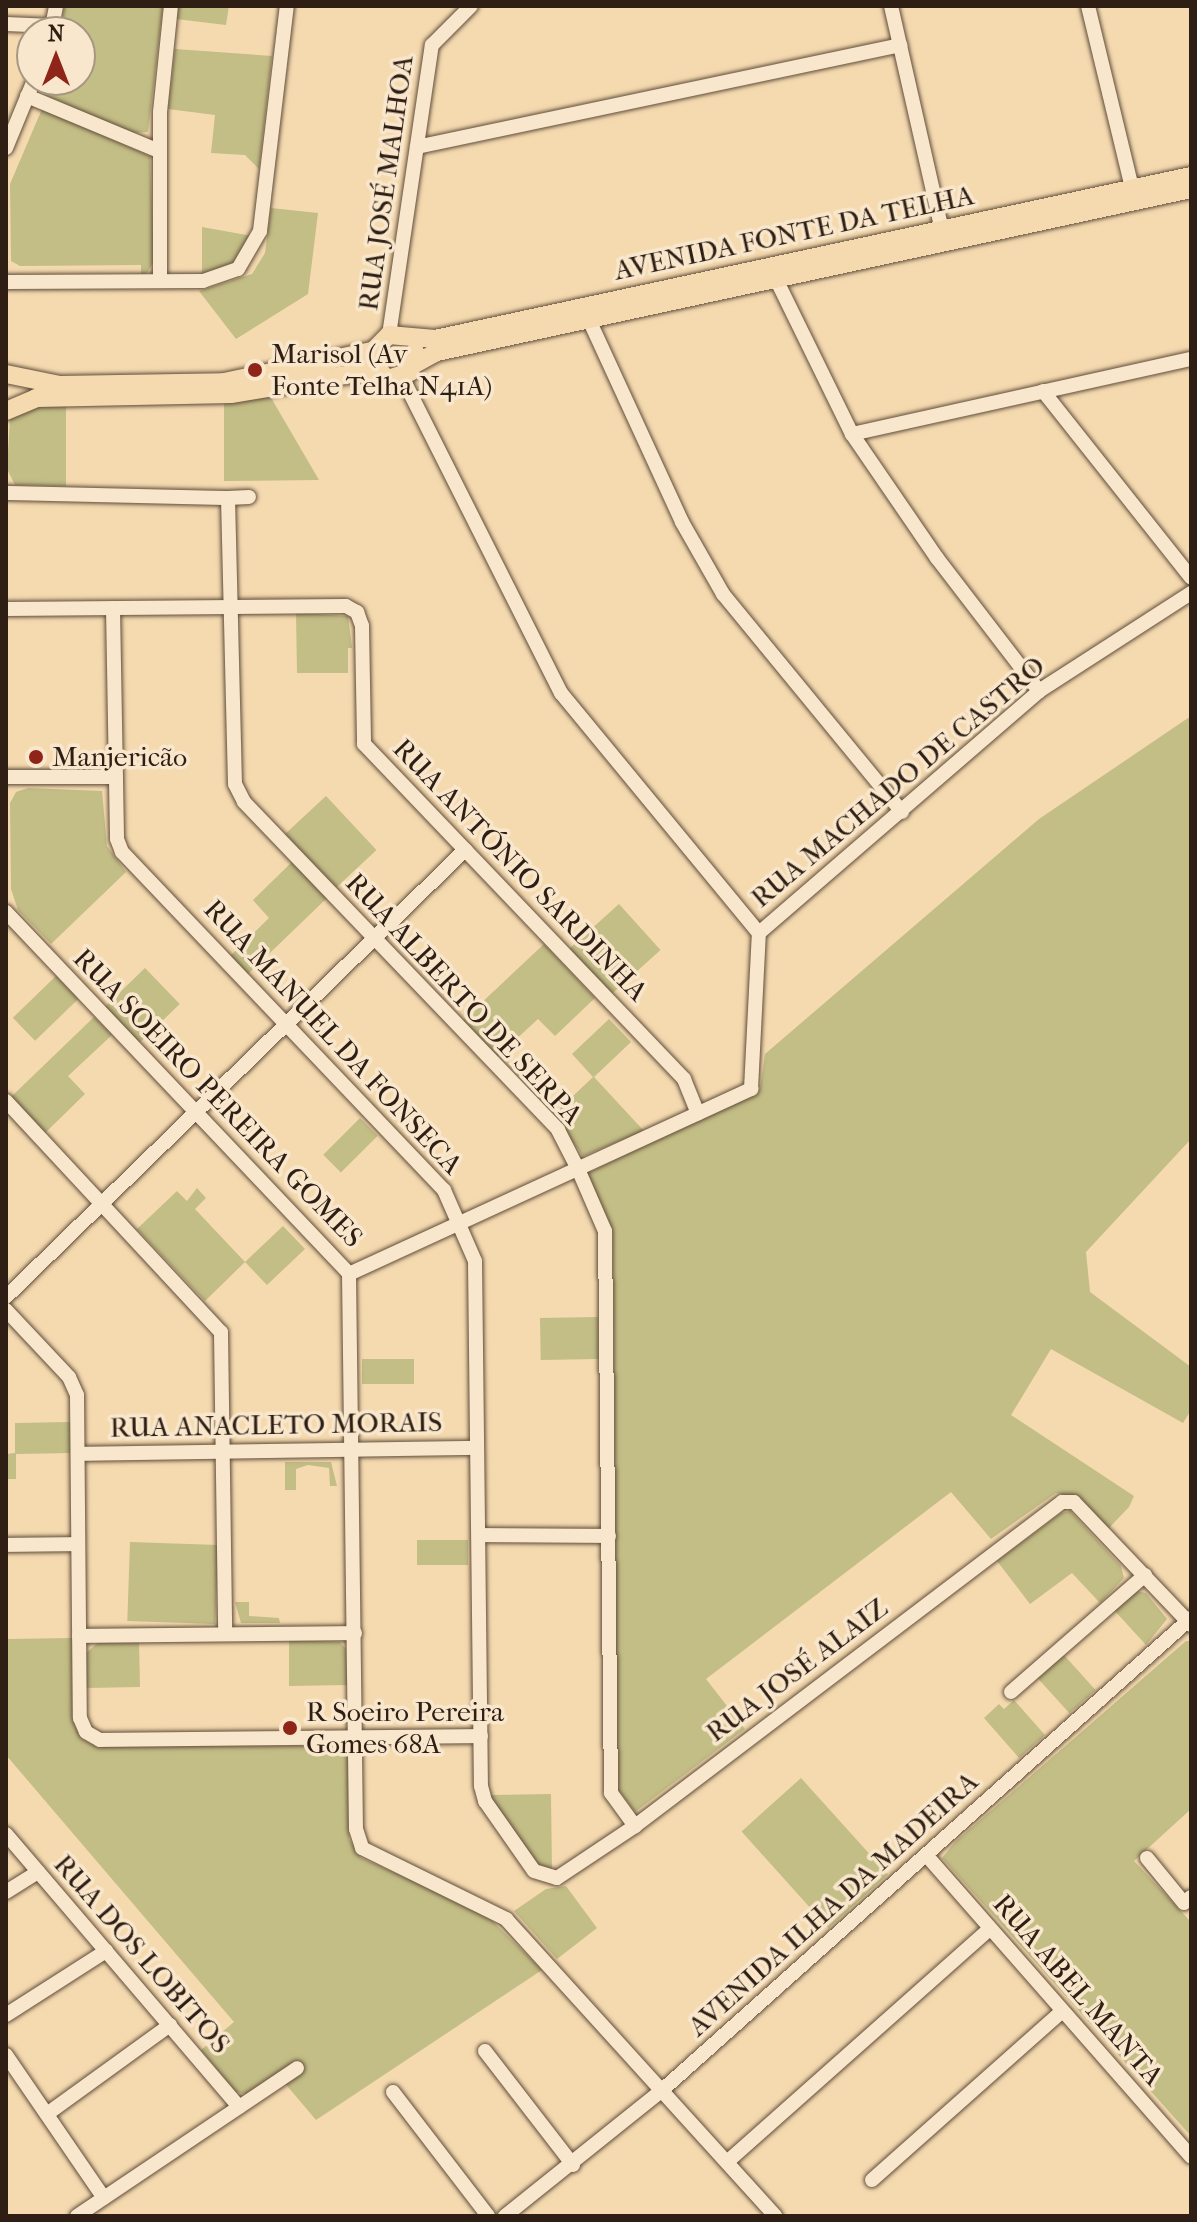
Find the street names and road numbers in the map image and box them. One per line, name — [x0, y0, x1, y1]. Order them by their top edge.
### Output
street label: RUA JOSÉ MALHOA — [351, 53, 421, 313]
street label: AVENIDA FONTE DA TELHA — [611, 178, 977, 288]
street label: RUA MACHADO DE CASTRO — [744, 649, 1052, 915]
street label: RUA ANTÓNIO SARDINHA — [386, 732, 654, 1008]
street label: RUA ALBERTO DE SERPA — [339, 866, 589, 1132]
street label: RUA MANUEL DA FONSECA — [197, 893, 469, 1181]
street label: RUA SOEIRO PEREIRA GOMES — [66, 942, 370, 1254]
street label: RUA ANACLETO MORAIS — [109, 1405, 443, 1445]
street label: RUA JOSÉ ALAIZ — [700, 1591, 894, 1749]
street label: AVENIDA ILHA DA MADEIRA — [681, 1765, 985, 2043]
street label: RUA DOS LOBITOS — [47, 1848, 237, 2060]
street label: RUA ABEL MANTA — [986, 1887, 1170, 2093]

